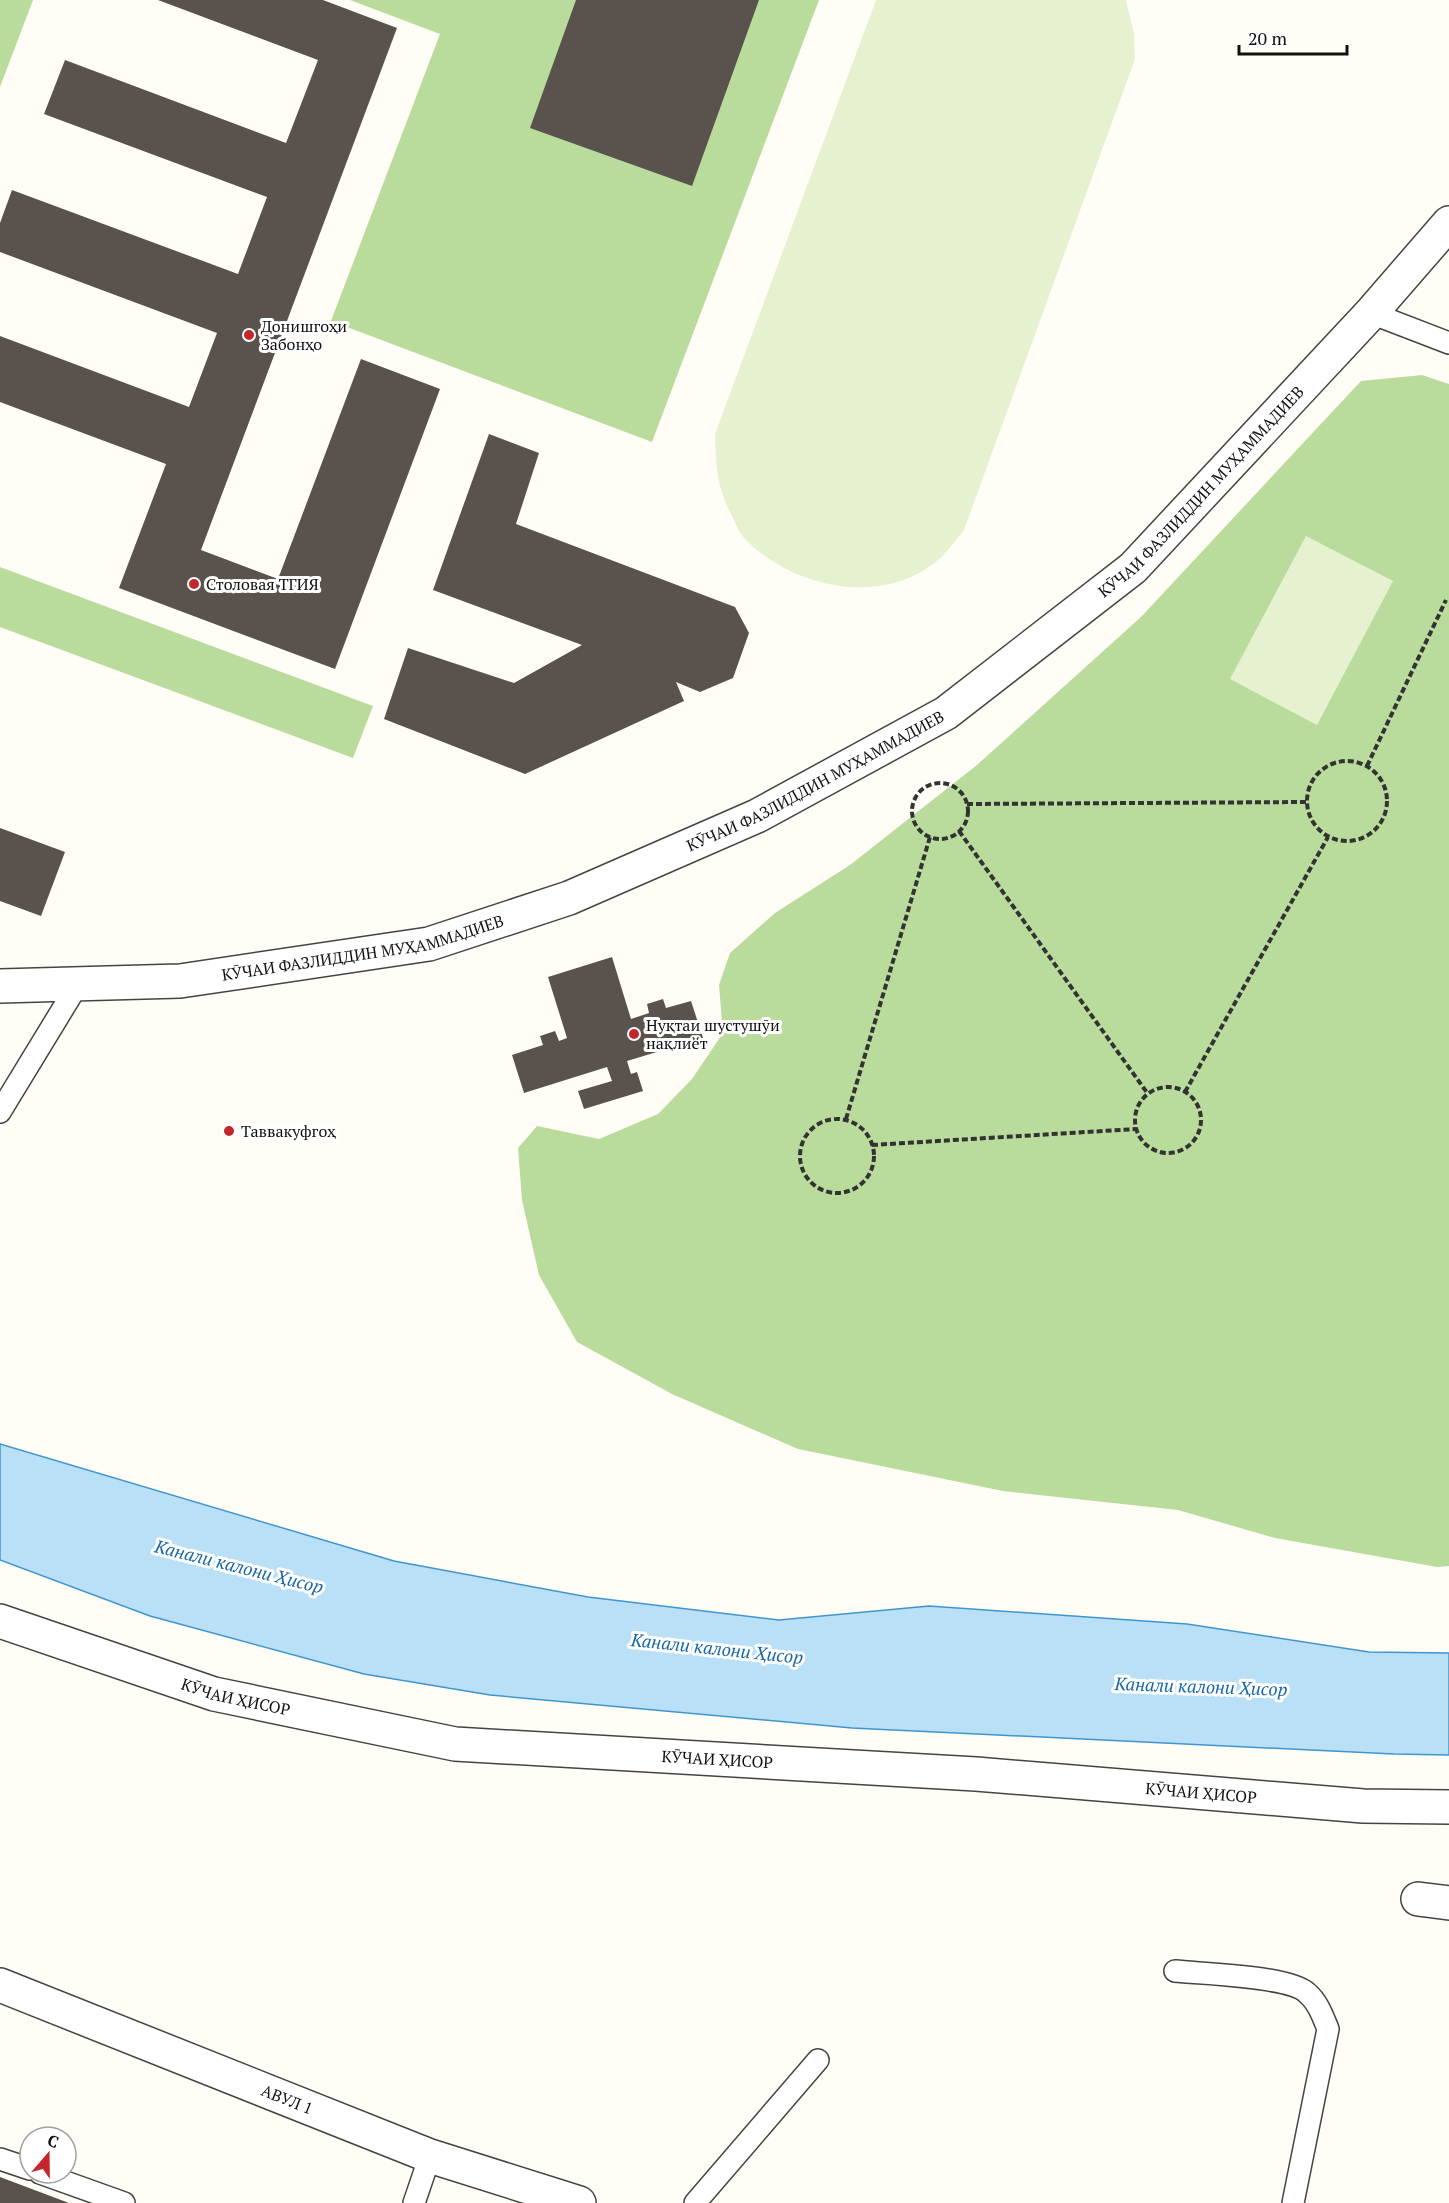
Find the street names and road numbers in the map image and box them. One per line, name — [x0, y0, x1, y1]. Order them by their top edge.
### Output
street label: КӮЧАИ ФАЗЛИДДИН МУҲАММАДИЕВ — [1093, 381, 1309, 602]
street label: КӮЧАИ ФАЗЛИДДИН МУҲАММАДИЕВ — [683, 705, 948, 856]
street label: КӮЧАИ ФАЗЛИДДИН МУҲАММАДИЕВ — [220, 909, 506, 986]
street label: КӮЧАИ ҲИСОР — [178, 1673, 292, 1721]
street label: КӮЧАИ ҲИСОР — [661, 1745, 774, 1773]
street label: КӮЧАИ ҲИСОР — [1145, 1777, 1258, 1808]
street label: АВУЛ 1 — [258, 2079, 316, 2119]

